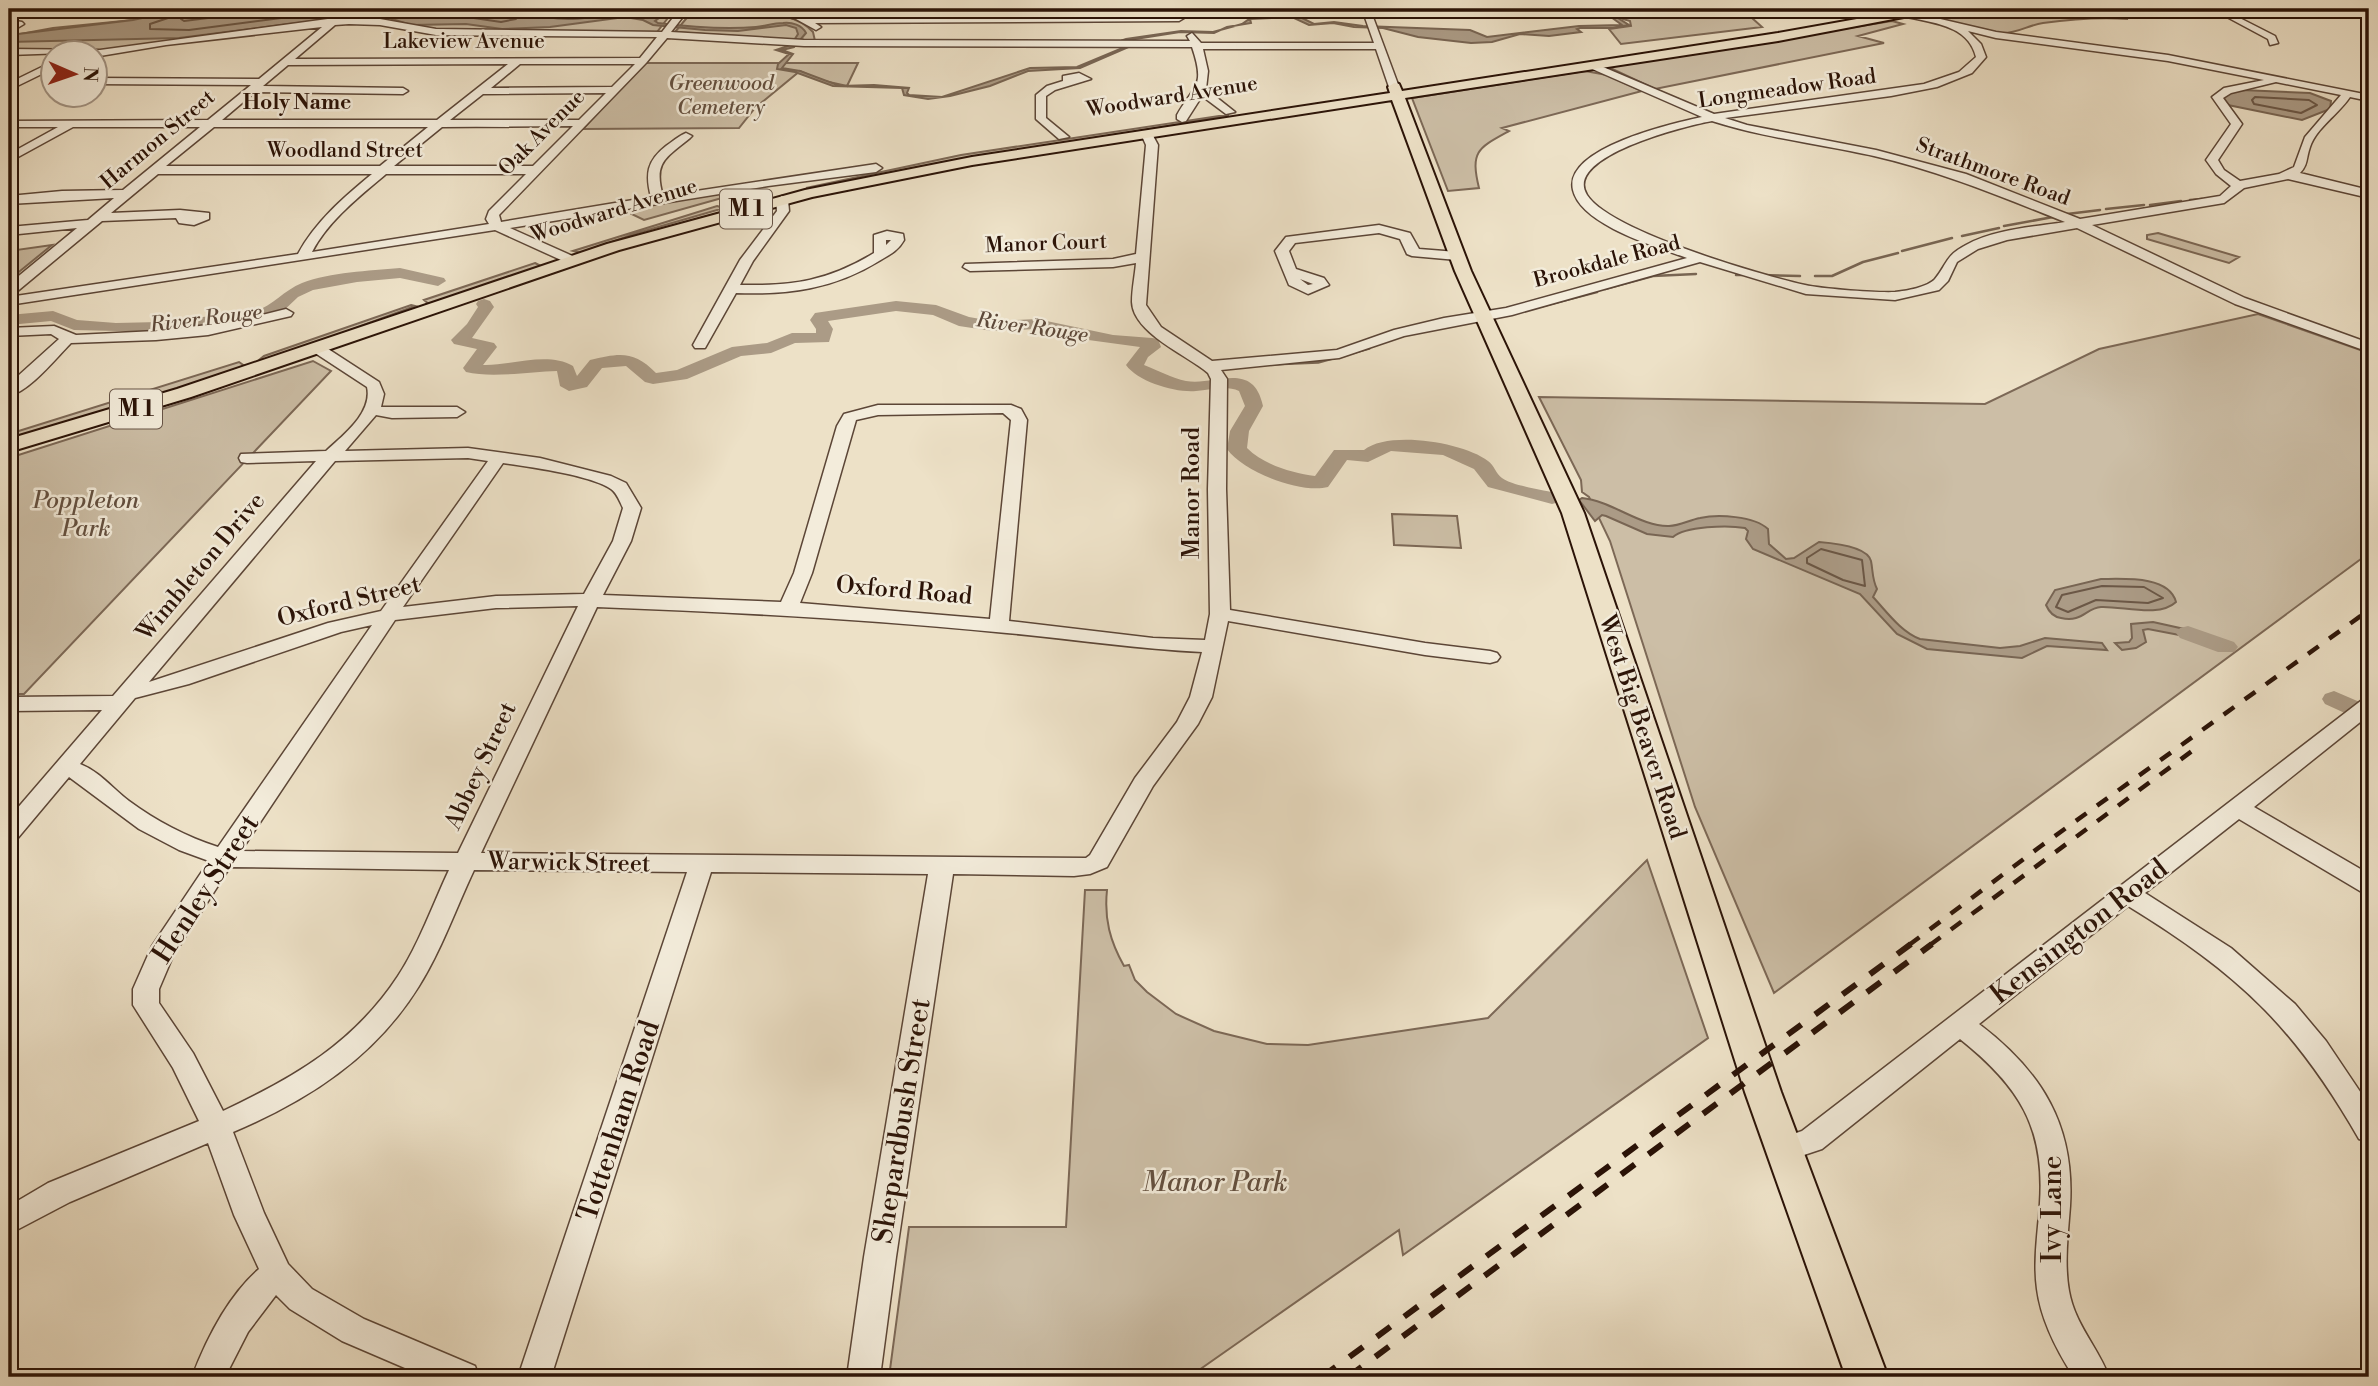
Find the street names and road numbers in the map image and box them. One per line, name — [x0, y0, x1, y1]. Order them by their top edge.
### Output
street label: Lakeview Avenue — [383, 29, 545, 55]
street label: Longmeadow Road — [1696, 64, 1878, 114]
street label: Woodward Avenue — [1084, 71, 1259, 124]
street label: Harmon Street — [96, 84, 221, 195]
street label: Oak Avenue — [493, 84, 591, 182]
street label: Strathmore Road — [1912, 132, 2074, 212]
street label: Woodland Street — [266, 138, 423, 164]
street label: Woodward Avenue — [527, 173, 701, 249]
road number: M 1 — [720, 190, 772, 229]
street label: Manor Court — [984, 229, 1108, 259]
street label: Brookdale Road — [1530, 230, 1683, 294]
road number: M 1 — [110, 390, 162, 428]
street label: Manor Road — [1177, 427, 1207, 559]
street label: Wimbleton Drive — [129, 487, 272, 648]
street label: Oxford Street — [274, 570, 424, 634]
street label: Oxford Road — [834, 570, 974, 612]
street label: West Big Beaver Road — [1591, 610, 1693, 843]
street label: Abbey Street — [438, 697, 524, 835]
street label: Henley Street — [145, 808, 267, 970]
street label: Warwick Street — [486, 847, 651, 879]
street label: Kensington Road — [1983, 851, 2175, 1012]
street label: Shepardbush Street — [865, 996, 939, 1246]
street label: Tottenham Road — [570, 1016, 668, 1226]
street label: Ivy Lane — [2035, 1155, 2070, 1263]

